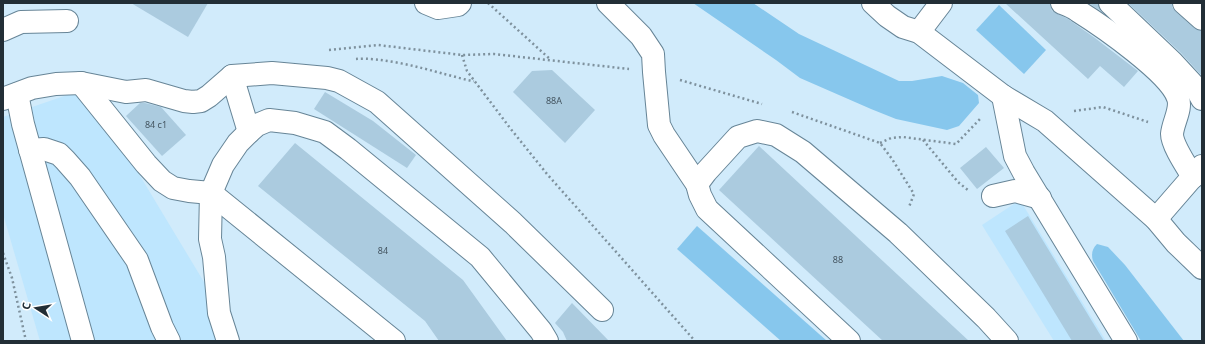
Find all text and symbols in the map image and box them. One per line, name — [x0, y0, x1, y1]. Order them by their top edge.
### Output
house number: 88А — [546, 94, 562, 107]
house number: 84 с1 — [145, 118, 167, 131]
house number: 84 — [378, 244, 388, 257]
house number: 88 — [833, 253, 843, 266]
north arrow — [16, 288, 56, 328]
text: С — [18, 301, 34, 311]

